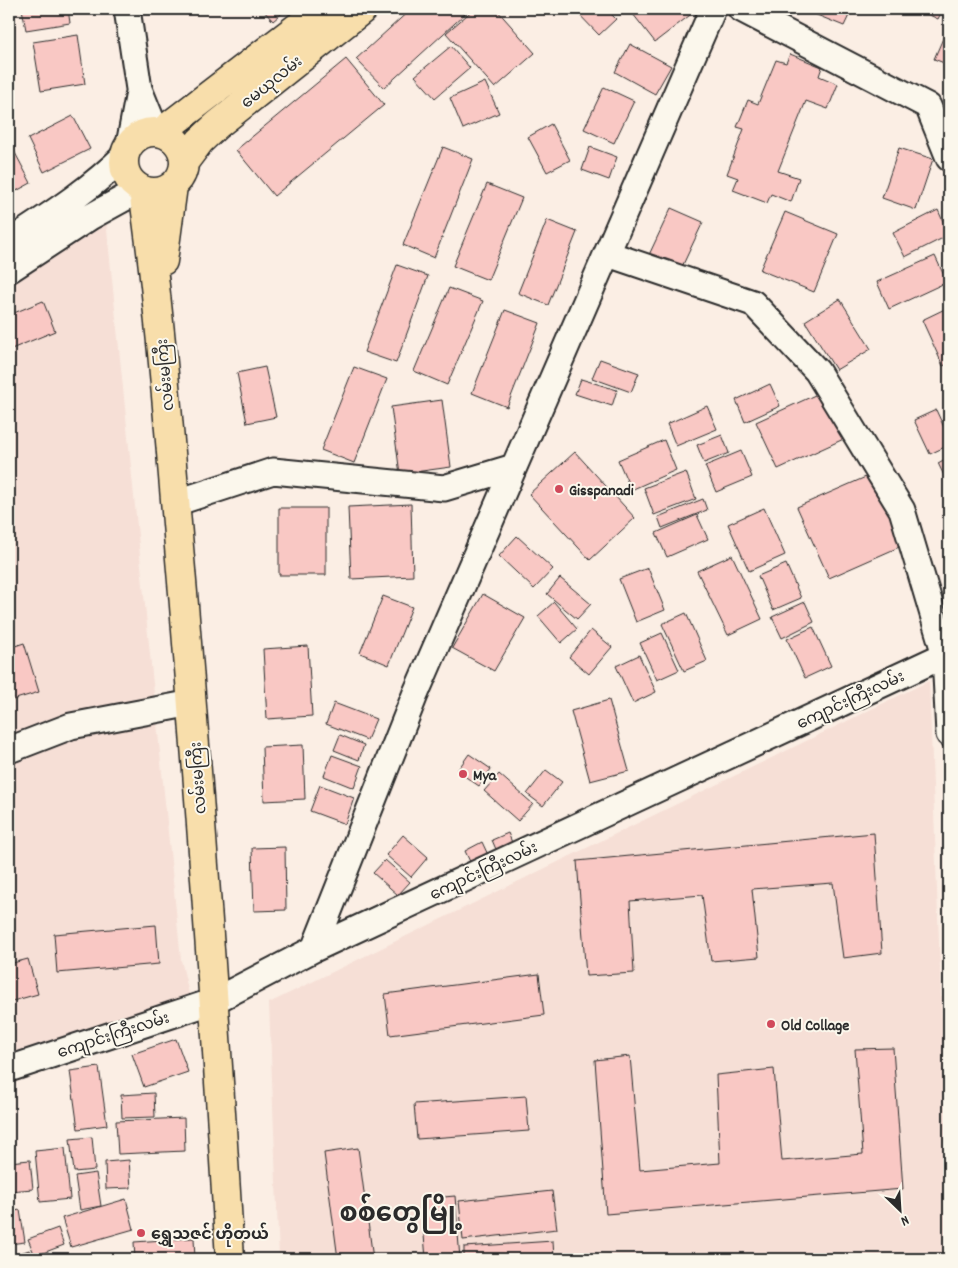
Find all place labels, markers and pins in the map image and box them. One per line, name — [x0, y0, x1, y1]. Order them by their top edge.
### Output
place label: Gisspanadi — [569, 480, 634, 503]
marker: Gisspanadi — [553, 483, 565, 495]
place label: Mya — [473, 765, 498, 788]
marker: Mya — [457, 768, 469, 780]
place label: Old Collage — [781, 1015, 849, 1038]
marker: Old Collage — [765, 1018, 777, 1030]
place label: ရွှေသဇင် ဟိုတယ် — [151, 1222, 269, 1247]
marker: ရွှေသဇင် ဟိုတယ် — [135, 1227, 147, 1239]

